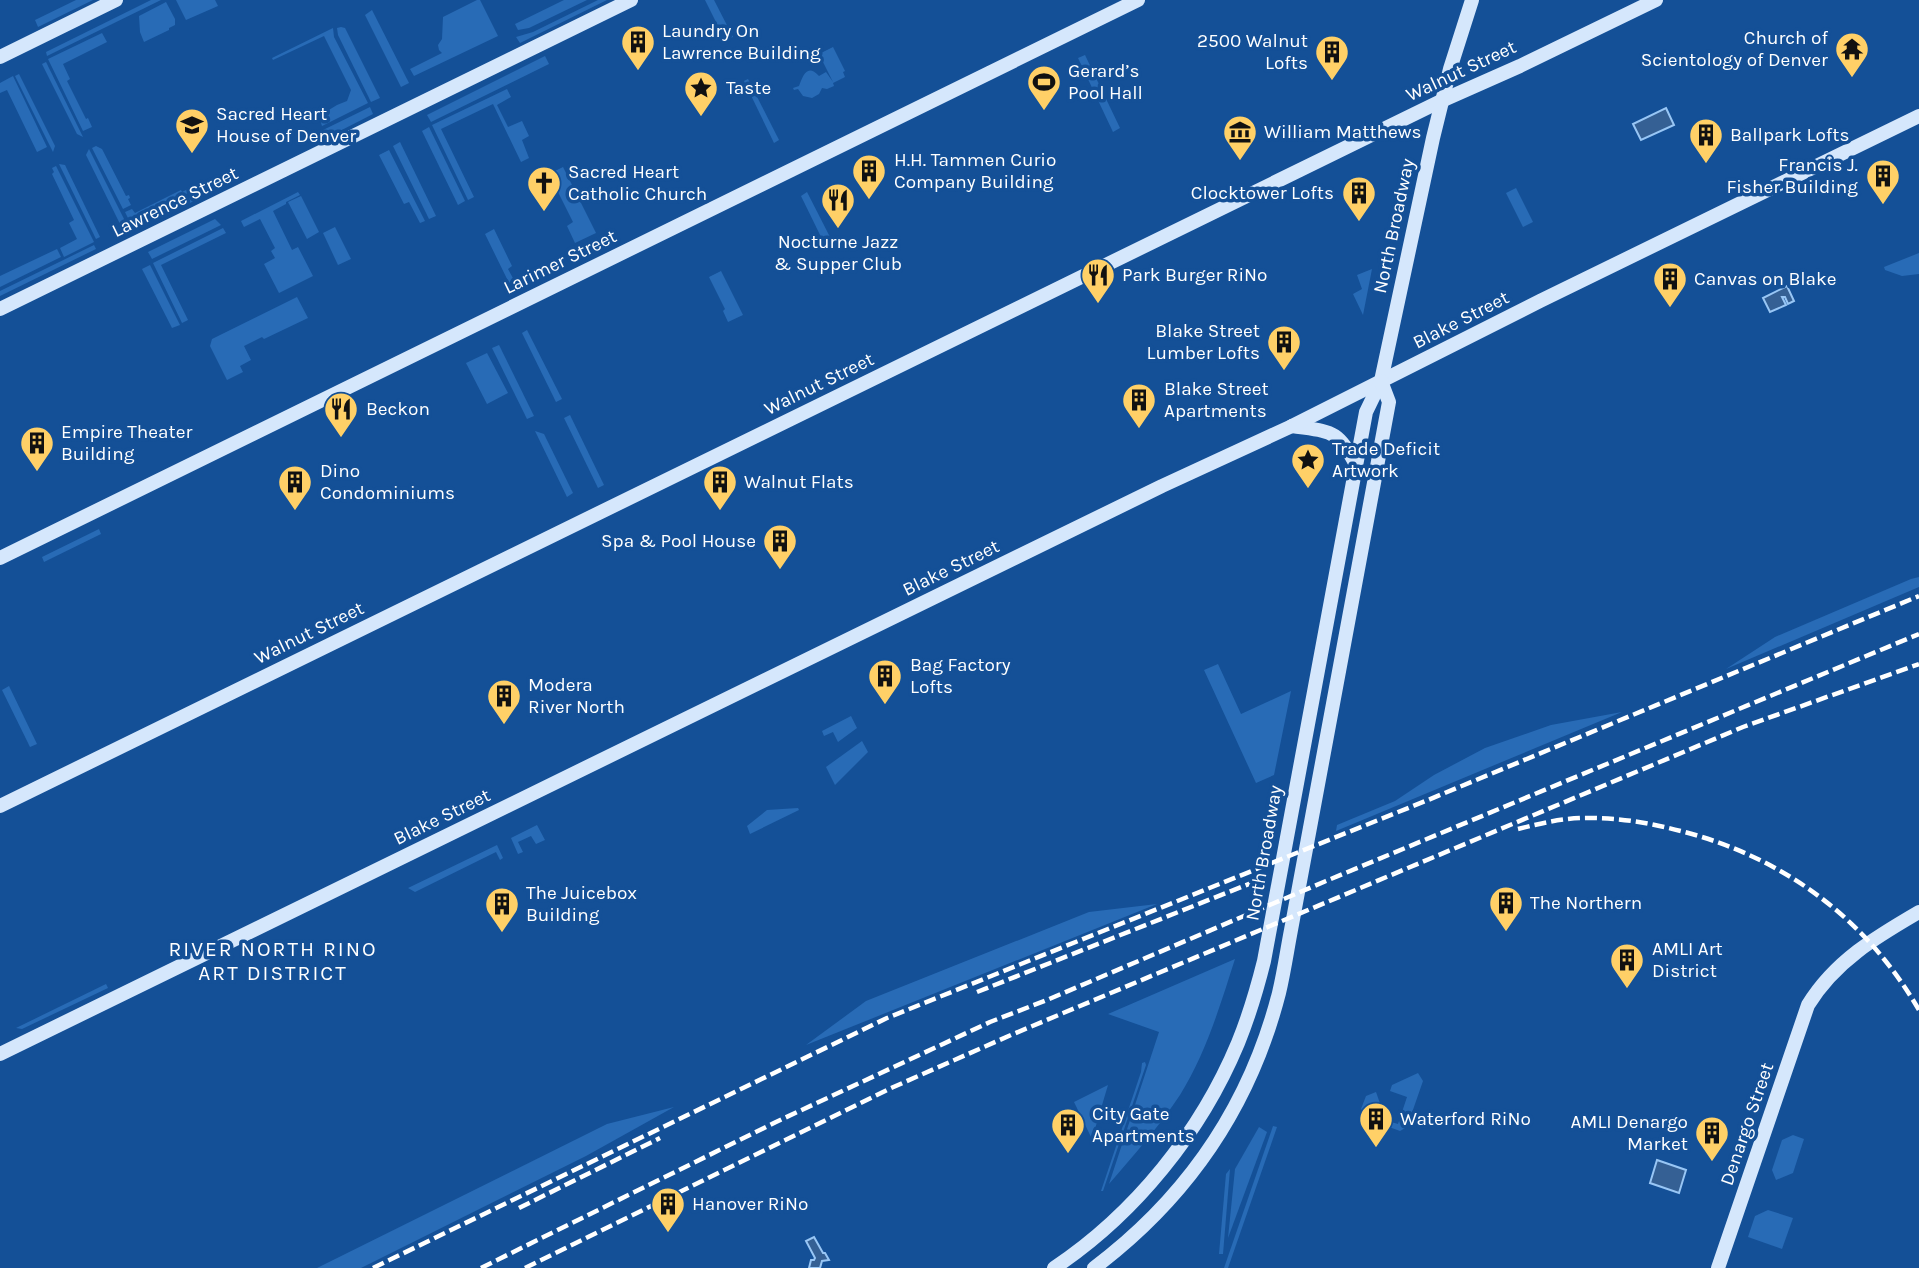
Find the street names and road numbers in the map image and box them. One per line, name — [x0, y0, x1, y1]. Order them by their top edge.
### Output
street label: Walnut Street — [1402, 36, 1520, 106]
street label: North Broadway — [1369, 156, 1419, 295]
street label: Lawrence Street — [108, 162, 242, 242]
street label: Larimer Street — [500, 225, 620, 299]
street label: Blake Street — [1409, 286, 1513, 354]
street label: Walnut Street — [761, 348, 877, 420]
street label: Blake Street — [899, 535, 1003, 601]
street label: Walnut Street — [251, 597, 367, 669]
street label: North Broadway — [1241, 783, 1287, 922]
street label: Blake Street — [390, 784, 494, 850]
street label: Denargo Street — [1716, 1060, 1778, 1188]

